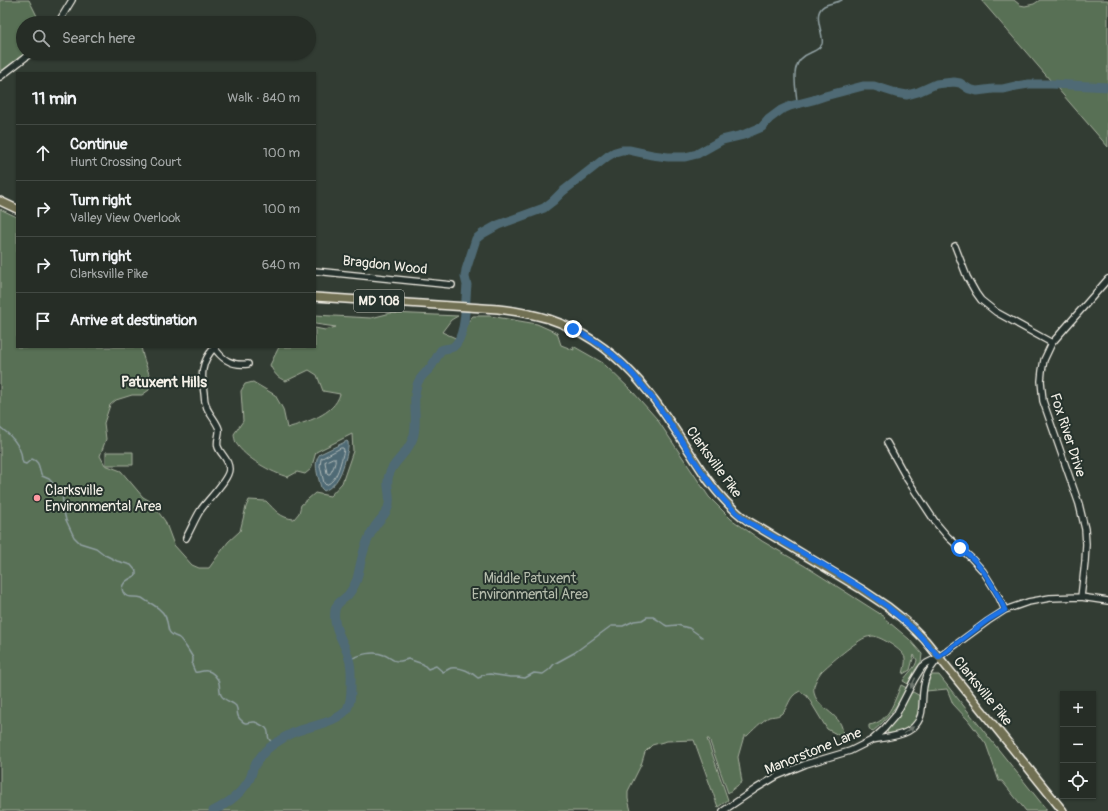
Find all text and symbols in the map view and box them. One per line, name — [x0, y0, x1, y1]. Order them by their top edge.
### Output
search box — [16, 16, 316, 60]
icon: search — [30, 27, 52, 49]
text: Search here — [62, 29, 135, 48]
text: 11 min — [32, 88, 77, 109]
text: Walk · 840 m — [227, 90, 300, 106]
text: Continue — [70, 135, 128, 154]
icon: ahead — [32, 142, 54, 164]
text: 100 m — [263, 145, 300, 161]
text: Hunt Crossing Court — [70, 154, 181, 170]
text: Turn right — [70, 191, 131, 210]
icon: right — [32, 198, 54, 220]
text: 100 m — [263, 201, 300, 217]
text: Valley View Overlook — [70, 210, 181, 226]
text: Turn right — [70, 247, 131, 266]
street label: Bragdon Wood — [342, 252, 428, 278]
icon: right — [32, 254, 54, 276]
text: 640 m — [262, 257, 300, 273]
text: Clarksville Pike — [70, 266, 148, 282]
road number: MD 108 — [354, 290, 404, 312]
icon: arrive — [32, 310, 54, 332]
text: Arrive at destination — [70, 311, 197, 330]
route end — [564, 320, 582, 338]
district label: Patuxent Hills — [121, 373, 207, 392]
street label: Fox River Drive — [1046, 391, 1090, 479]
street label: Clarksville Pike — [682, 423, 746, 501]
place label: Clarksville Environmental Area — [45, 482, 162, 515]
marker: Clarksville Environmental Area — [32, 493, 42, 503]
route start — [951, 539, 969, 557]
park label: Middle Patuxent Environmental Area — [472, 570, 588, 603]
street label: Clarksville Pike — [950, 653, 1016, 729]
one-way arrow — [910, 678, 916, 689]
map controls — [1060, 691, 1096, 799]
button: + — [1060, 691, 1096, 727]
street label: Manorstone Lane — [762, 724, 864, 778]
one-way arrow — [904, 726, 915, 734]
button: − — [1060, 727, 1096, 763]
button: locate — [1060, 763, 1096, 799]

